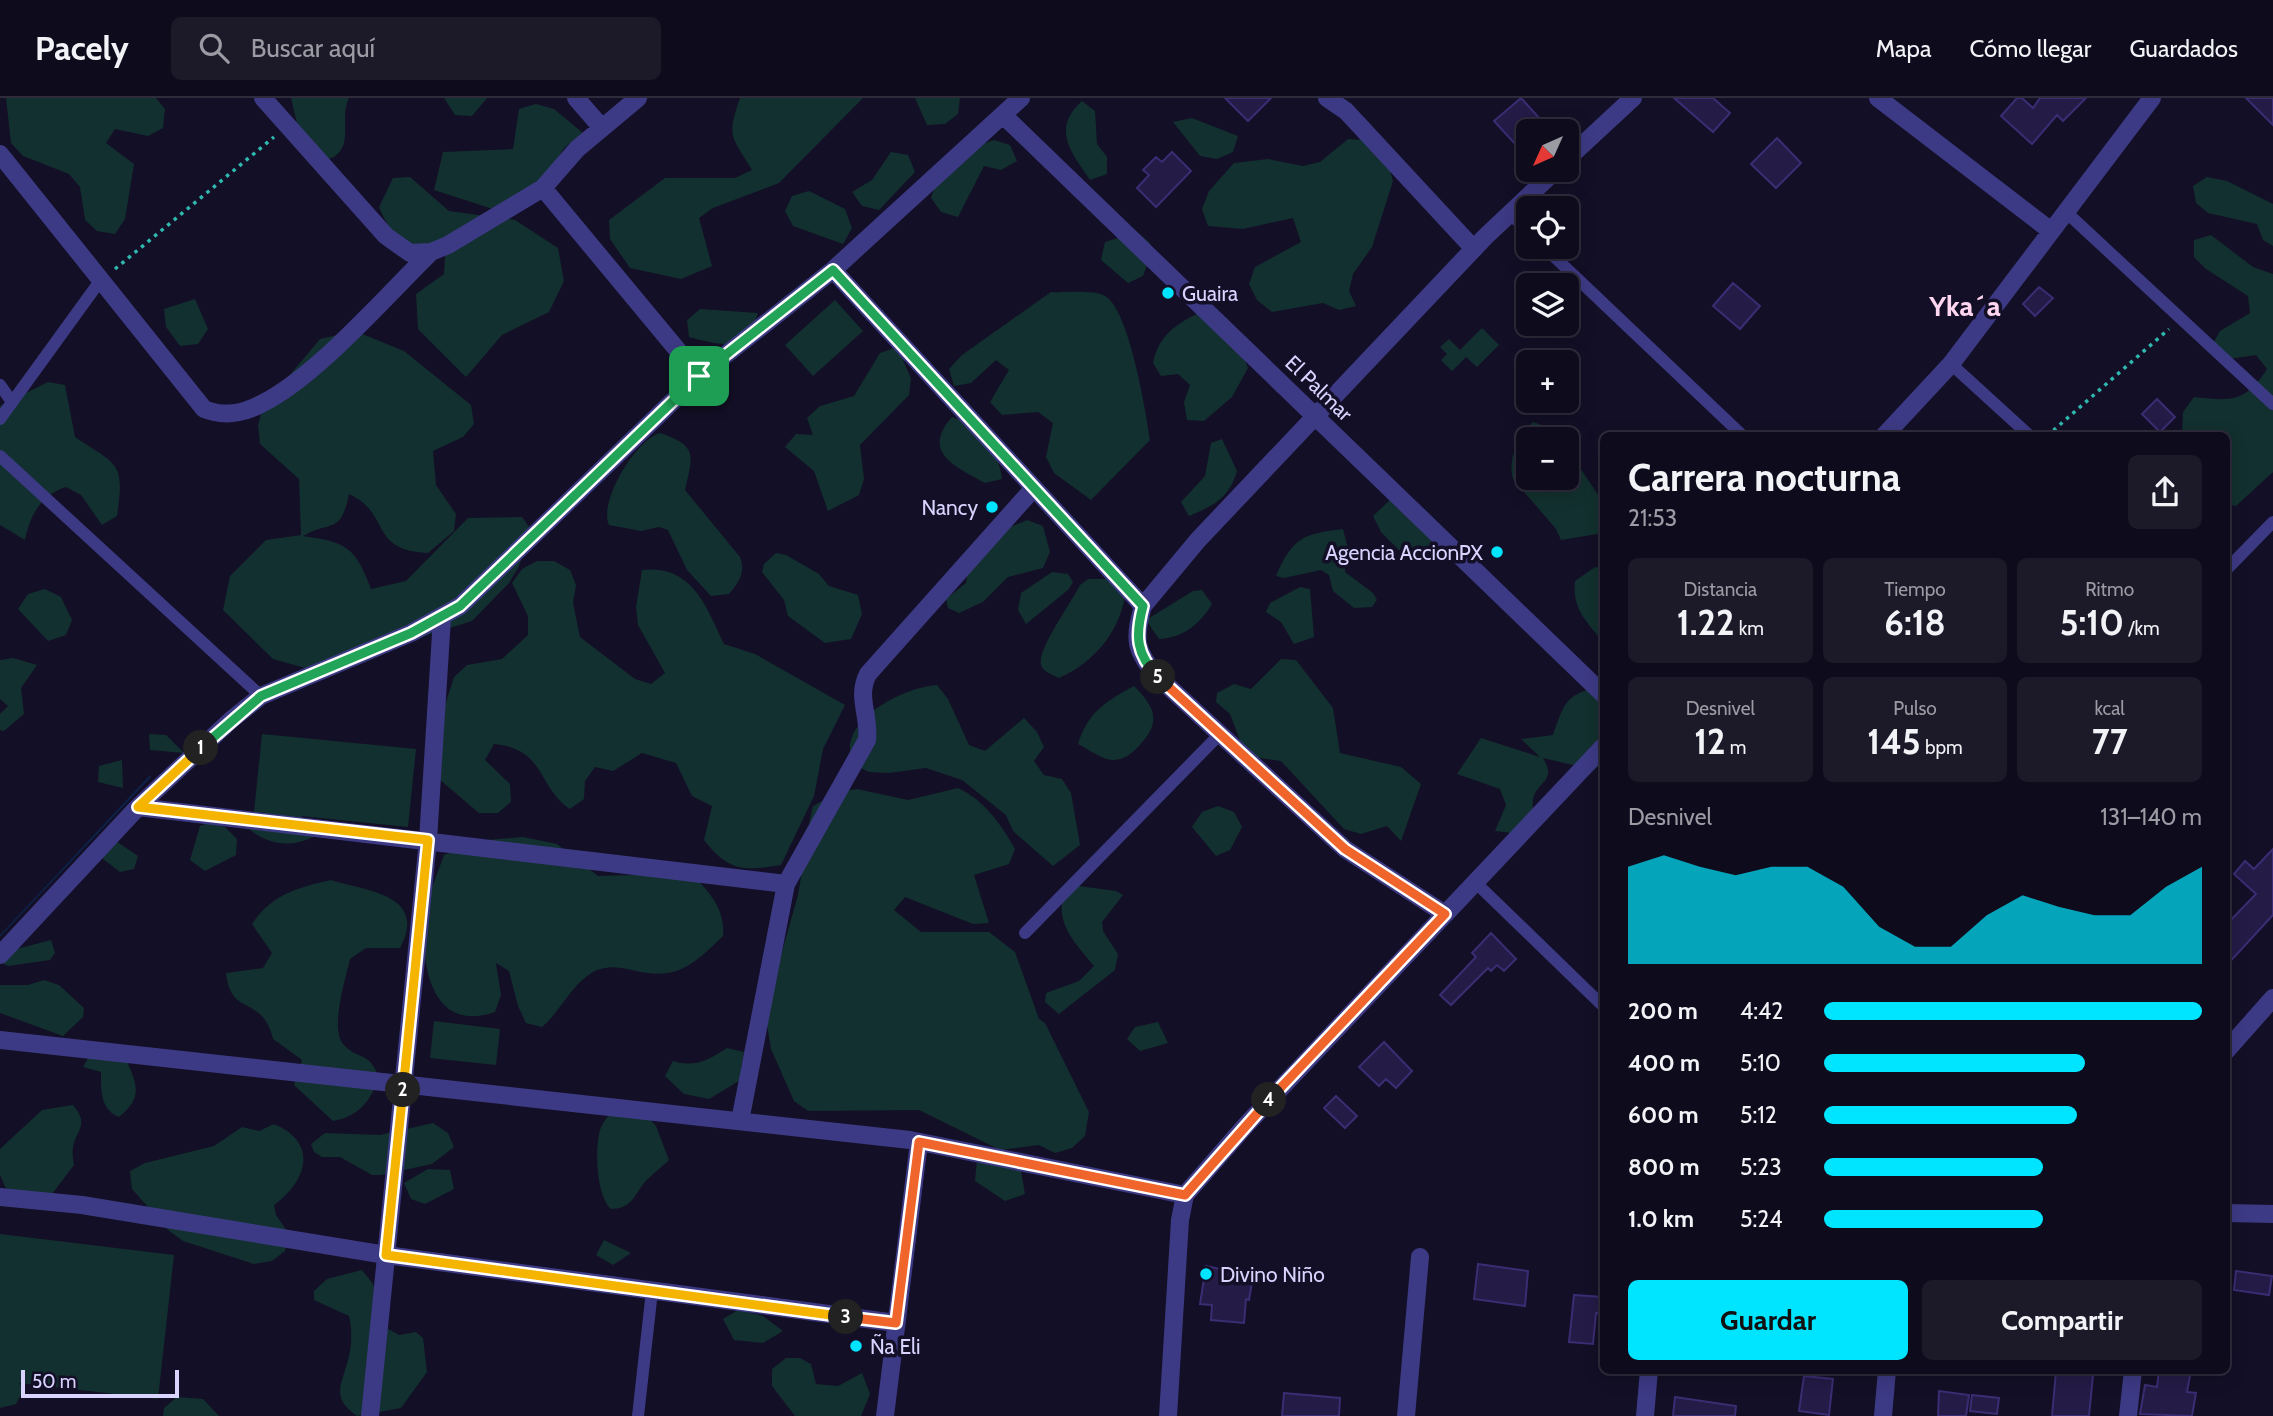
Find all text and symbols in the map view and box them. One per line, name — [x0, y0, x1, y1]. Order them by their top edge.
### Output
search box — [171, 17, 661, 80]
text: Pacely — [35, 28, 129, 68]
icon: search — [195, 29, 233, 67]
text: Buscar aquí — [251, 32, 375, 64]
text: Mapa — [1876, 34, 1932, 63]
text: Cómo llegar — [1970, 34, 2091, 63]
text: Guardados — [2129, 34, 2238, 63]
north arrow — [1516, 119, 1578, 182]
map controls — [1516, 119, 1579, 490]
button: locate — [1516, 196, 1579, 259]
button: layers — [1516, 273, 1579, 336]
place label: Guaira — [1182, 281, 1238, 306]
marker: Guaira — [1160, 285, 1176, 301]
district label: Yka´a — [1928, 289, 2001, 323]
pin — [669, 346, 729, 406]
street label: El Palmar — [1280, 350, 1358, 426]
button: + — [1516, 350, 1579, 413]
icon: arrive — [680, 357, 718, 395]
button: − — [1516, 427, 1579, 490]
text: Carrera nocturna — [1628, 454, 1901, 501]
button: share — [2128, 455, 2202, 529]
place label: Nancy — [921, 495, 978, 520]
marker: Nancy — [984, 499, 1000, 515]
text: 21:53 — [1628, 504, 1677, 532]
place label: Agencia AccionPX — [1325, 540, 1484, 565]
marker: Agencia AccionPX — [1489, 544, 1505, 560]
text: Distancia — [1684, 578, 1757, 601]
text: Tiempo — [1884, 578, 1946, 601]
text: Ritmo — [2085, 578, 2134, 601]
text: 1.22 — [1677, 601, 1734, 644]
text: 6:18 — [1884, 601, 1946, 644]
text: 5:10 — [2060, 601, 2124, 644]
text: km — [1734, 617, 1764, 640]
text: /km — [2124, 617, 2160, 640]
pin: 5 — [1140, 660, 1176, 694]
text: 5 — [1152, 665, 1163, 688]
text: Desnivel — [1686, 697, 1755, 720]
text: Pulso — [1893, 697, 1937, 720]
text: kcal — [2095, 697, 2125, 720]
text: 12 — [1694, 720, 1726, 763]
text: 145 — [1867, 720, 1921, 763]
text: 77 — [2092, 720, 2128, 763]
pin: 1 — [184, 730, 218, 766]
text: 1 — [197, 736, 204, 759]
text: m — [1726, 736, 1747, 759]
text: bpm — [1921, 736, 1963, 759]
text: Desnivel — [1628, 803, 1712, 831]
text: 131–140 m — [2100, 803, 2202, 831]
text: 200 m — [1628, 997, 1698, 1025]
text: 4:42 — [1740, 997, 1783, 1025]
text: 400 m — [1628, 1049, 1700, 1077]
text: 5:10 — [1740, 1049, 1781, 1077]
pin: 2 — [386, 1072, 420, 1108]
text: 2 — [397, 1078, 408, 1101]
pin: 4 — [1252, 1082, 1286, 1118]
text: 4 — [1263, 1088, 1274, 1111]
text: 600 m — [1628, 1101, 1699, 1129]
text: 5:12 — [1740, 1101, 1777, 1129]
text: 800 m — [1628, 1153, 1700, 1181]
text: 5:23 — [1740, 1153, 1782, 1181]
text: 1.0 km — [1628, 1205, 1694, 1233]
text: 5:24 — [1740, 1205, 1783, 1233]
place label: Divino Niño — [1220, 1262, 1325, 1287]
marker: Divino Niño — [1198, 1266, 1214, 1282]
button: Guardar — [1628, 1280, 1908, 1360]
button: Compartir — [1922, 1280, 2202, 1360]
pin: 3 — [828, 1300, 864, 1334]
text: 3 — [840, 1305, 851, 1328]
place label: Ña Eli — [870, 1333, 920, 1359]
marker: Ña Eli — [848, 1338, 864, 1354]
scale bar — [21, 1367, 178, 1399]
text: 50 m — [32, 1370, 76, 1393]

